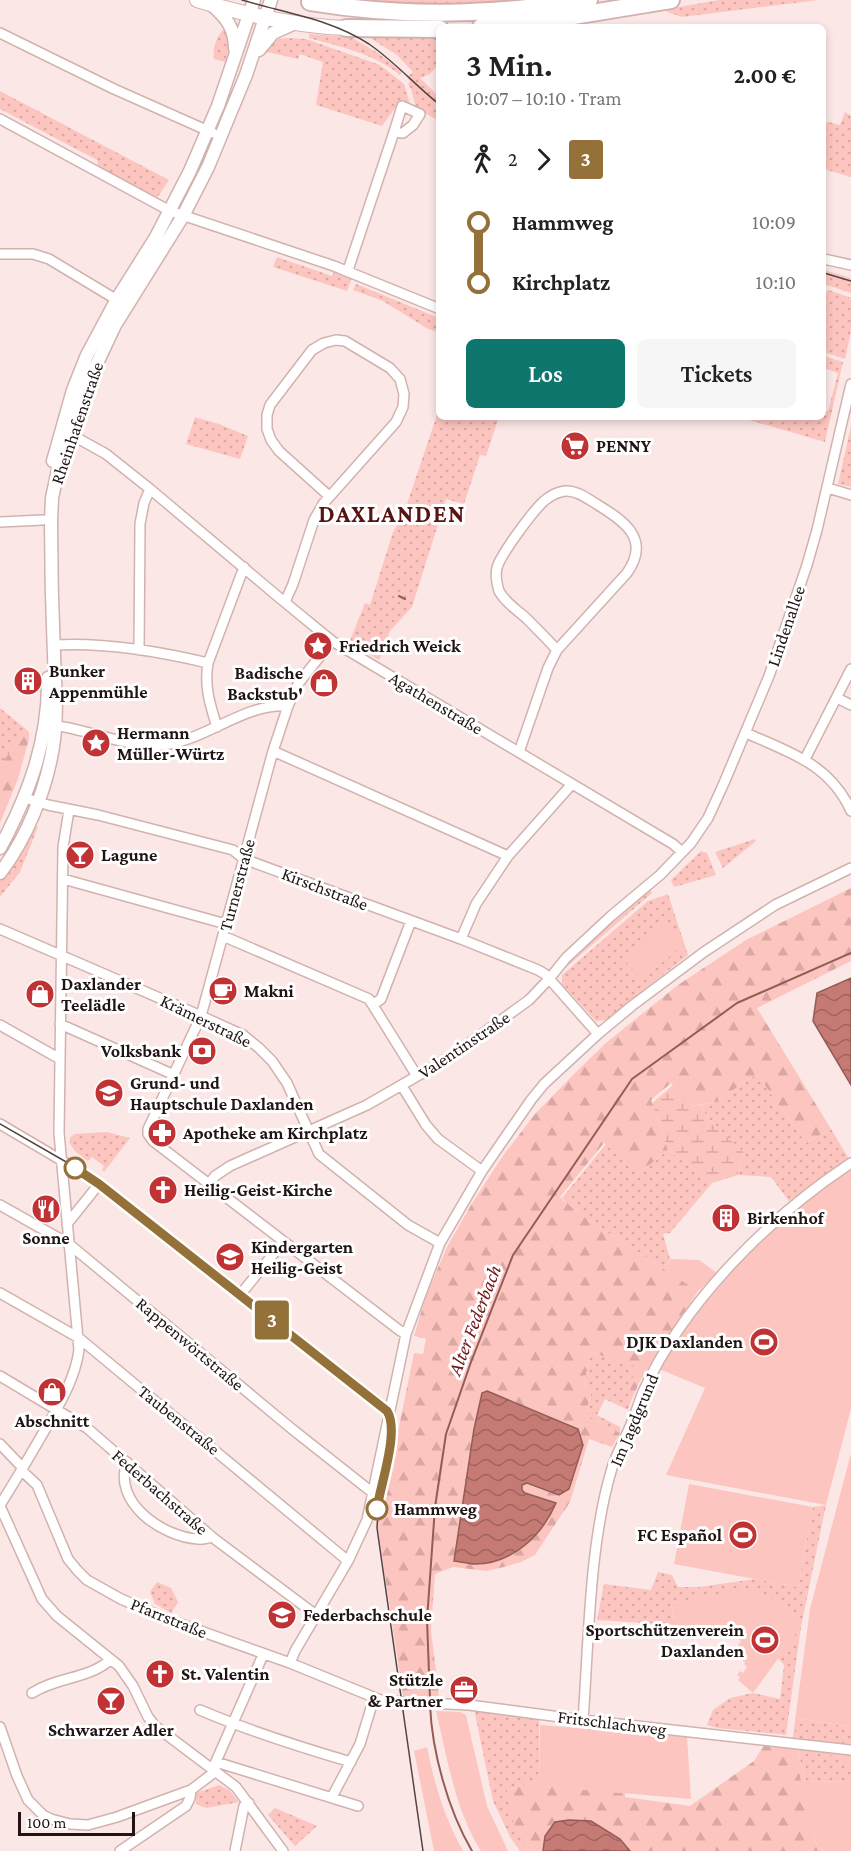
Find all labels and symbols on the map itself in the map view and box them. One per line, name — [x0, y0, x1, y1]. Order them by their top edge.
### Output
street label: Rheinhafenstraße — [47, 359, 107, 487]
supermarket icon: PENNY — [559, 430, 591, 462]
place label: PENNY — [596, 436, 652, 456]
district label: DAXLANDEN — [318, 500, 466, 527]
street label: Lindenallee — [763, 583, 809, 669]
place icon: Friedrich Weick — [302, 630, 334, 662]
place label: Friedrich Weick — [339, 636, 461, 656]
place label: Bunker Appenmühle — [48, 661, 148, 702]
place label: Badische Backstub' — [227, 663, 303, 704]
building icon: Bunker Appenmühle — [12, 665, 44, 697]
shop icon: Badische Backstub' — [308, 667, 340, 699]
street label: Agathenstraße — [386, 667, 486, 739]
place label: Hermann Müller-Würtz — [117, 723, 224, 764]
place icon: Hermann Müller-Würtz — [80, 727, 112, 759]
street label: Turnerstraße — [215, 837, 259, 933]
bar icon: Lagune — [64, 839, 96, 871]
place label: Lagune — [101, 845, 157, 865]
street label: Kirschstraße — [279, 863, 371, 915]
place label: Daxlander Teelädle — [61, 974, 141, 1015]
cafe icon: Makni — [207, 975, 239, 1007]
shop icon: Daxlander Teelädle — [24, 978, 56, 1010]
place label: Makni — [244, 981, 295, 1001]
street label: Krämerstraße — [157, 990, 255, 1052]
street label: Valentinstraße — [415, 1007, 514, 1083]
bank icon: Volksbank — [186, 1035, 218, 1067]
place label: Volksbank — [100, 1041, 181, 1061]
place label: Grund- und Hauptschule Daxlanden — [130, 1073, 314, 1114]
school or university icon: Grund- und Hauptschule Daxlanden — [93, 1077, 125, 1109]
pharmacy icon: Apotheke am Kirchplatz — [146, 1117, 178, 1149]
place label: Apotheke am Kirchplatz — [182, 1123, 367, 1143]
unlabelled marker — [64, 1157, 86, 1179]
church icon: Heilig-Geist-Kirche — [147, 1174, 179, 1206]
place label: Heilig-Geist-Kirche — [184, 1180, 332, 1200]
restaurant icon: Sonne — [30, 1193, 62, 1225]
building icon: Birkenhof — [710, 1202, 742, 1234]
place label: Birkenhof — [747, 1208, 825, 1228]
place label: Sonne — [22, 1228, 70, 1248]
place label: Kindergarten Heilig-Geist — [251, 1237, 354, 1278]
school or university icon: Kindergarten Heilig-Geist — [214, 1241, 246, 1273]
water label: Alter Federbach — [443, 1262, 505, 1379]
street label: Rappenwörtstraße — [132, 1293, 248, 1395]
line badge: 3 — [252, 1300, 292, 1340]
sports icon: DJK Daxlanden — [748, 1326, 780, 1358]
place label: DJK Daxlanden — [626, 1332, 744, 1352]
street label: Im Jagdgrund — [605, 1370, 663, 1469]
shop icon: Abschnitt — [36, 1376, 68, 1408]
street label: Taubenstraße — [134, 1381, 224, 1459]
place label: Abschnitt — [14, 1411, 90, 1431]
street label: Federbachstraße — [108, 1445, 212, 1539]
marker: Hammweg — [366, 1498, 388, 1520]
place label: Hammweg — [394, 1499, 477, 1519]
sports icon: FC Español — [727, 1519, 759, 1551]
place label: FC Español — [637, 1525, 722, 1545]
street label: Pfarrstraße — [128, 1594, 210, 1642]
school or university icon: Federbachschule — [266, 1599, 298, 1631]
place label: Federbachschule — [303, 1605, 432, 1625]
place label: Sportschützenverein Daxlanden — [586, 1620, 745, 1661]
sports icon: Sportschützenverein Daxlanden — [749, 1624, 781, 1656]
church icon: St. Valentin — [144, 1658, 176, 1690]
place label: St. Valentin — [181, 1664, 270, 1684]
place label: Stützle & Partner — [368, 1670, 443, 1711]
office icon: Stützle & Partner — [448, 1674, 480, 1706]
bar icon: Schwarzer Adler — [95, 1685, 127, 1717]
street label: Fritschlachweg — [556, 1706, 668, 1740]
place label: Schwarzer Adler — [48, 1720, 174, 1740]
scale bar — [18, 1809, 135, 1836]

